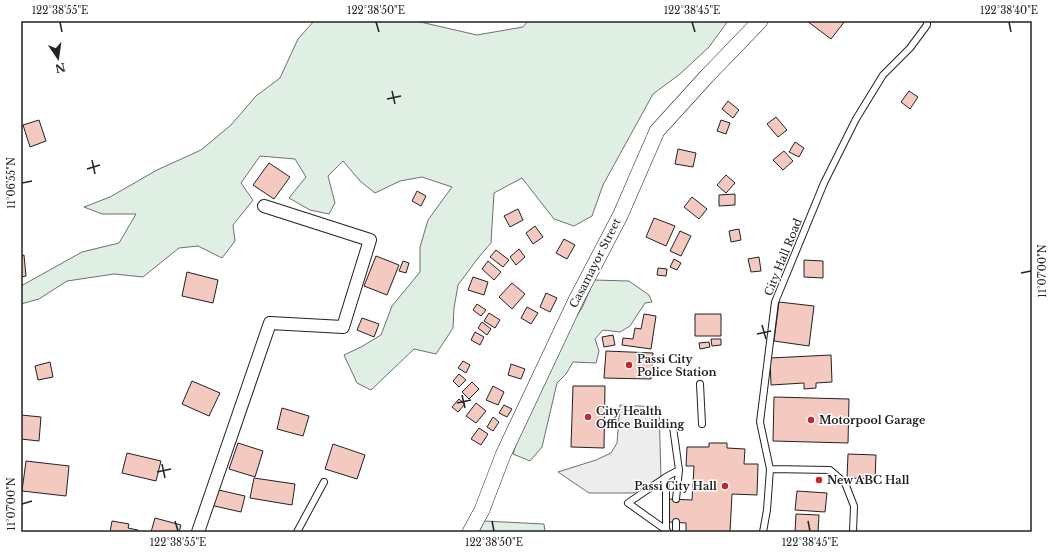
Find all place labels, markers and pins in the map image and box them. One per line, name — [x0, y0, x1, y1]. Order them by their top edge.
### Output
place label: Passi City Police Station — [637, 352, 717, 379]
marker: Passi City Police Station — [624, 360, 634, 370]
place label: City Health Office Building — [596, 404, 684, 431]
marker: City Health Office Building — [583, 412, 593, 422]
place label: Motorpool Garage — [819, 413, 926, 427]
marker: Motorpool Garage — [806, 415, 816, 425]
place label: New ABC Hall — [827, 473, 910, 487]
marker: New ABC Hall — [814, 475, 824, 485]
place label: Passi City Hall — [634, 479, 717, 493]
marker: Passi City Hall — [720, 481, 730, 491]

